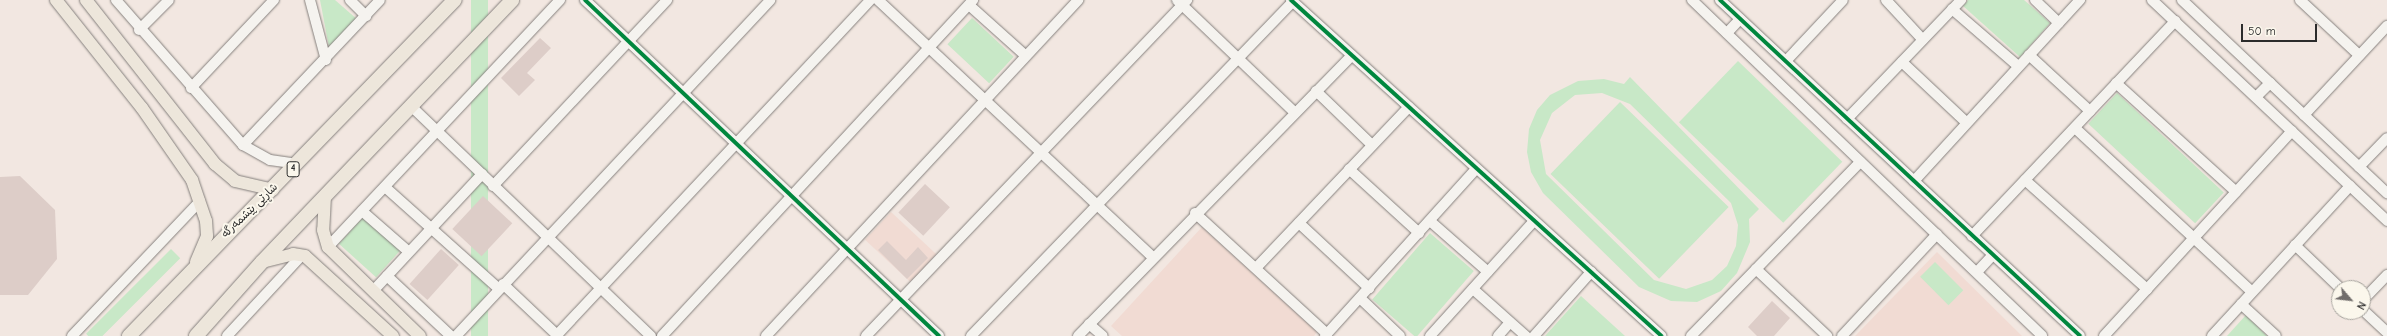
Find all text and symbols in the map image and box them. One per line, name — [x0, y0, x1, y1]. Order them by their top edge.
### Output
scale bar — [2243, 16, 2319, 42]
text: 50 m — [2248, 24, 2276, 38]
road number: 4 — [286, 161, 300, 177]
street label: شاڕێی پێشمەرگە — [219, 181, 281, 241]
north arrow — [2331, 280, 2371, 320]
text: N — [2354, 299, 2369, 312]

